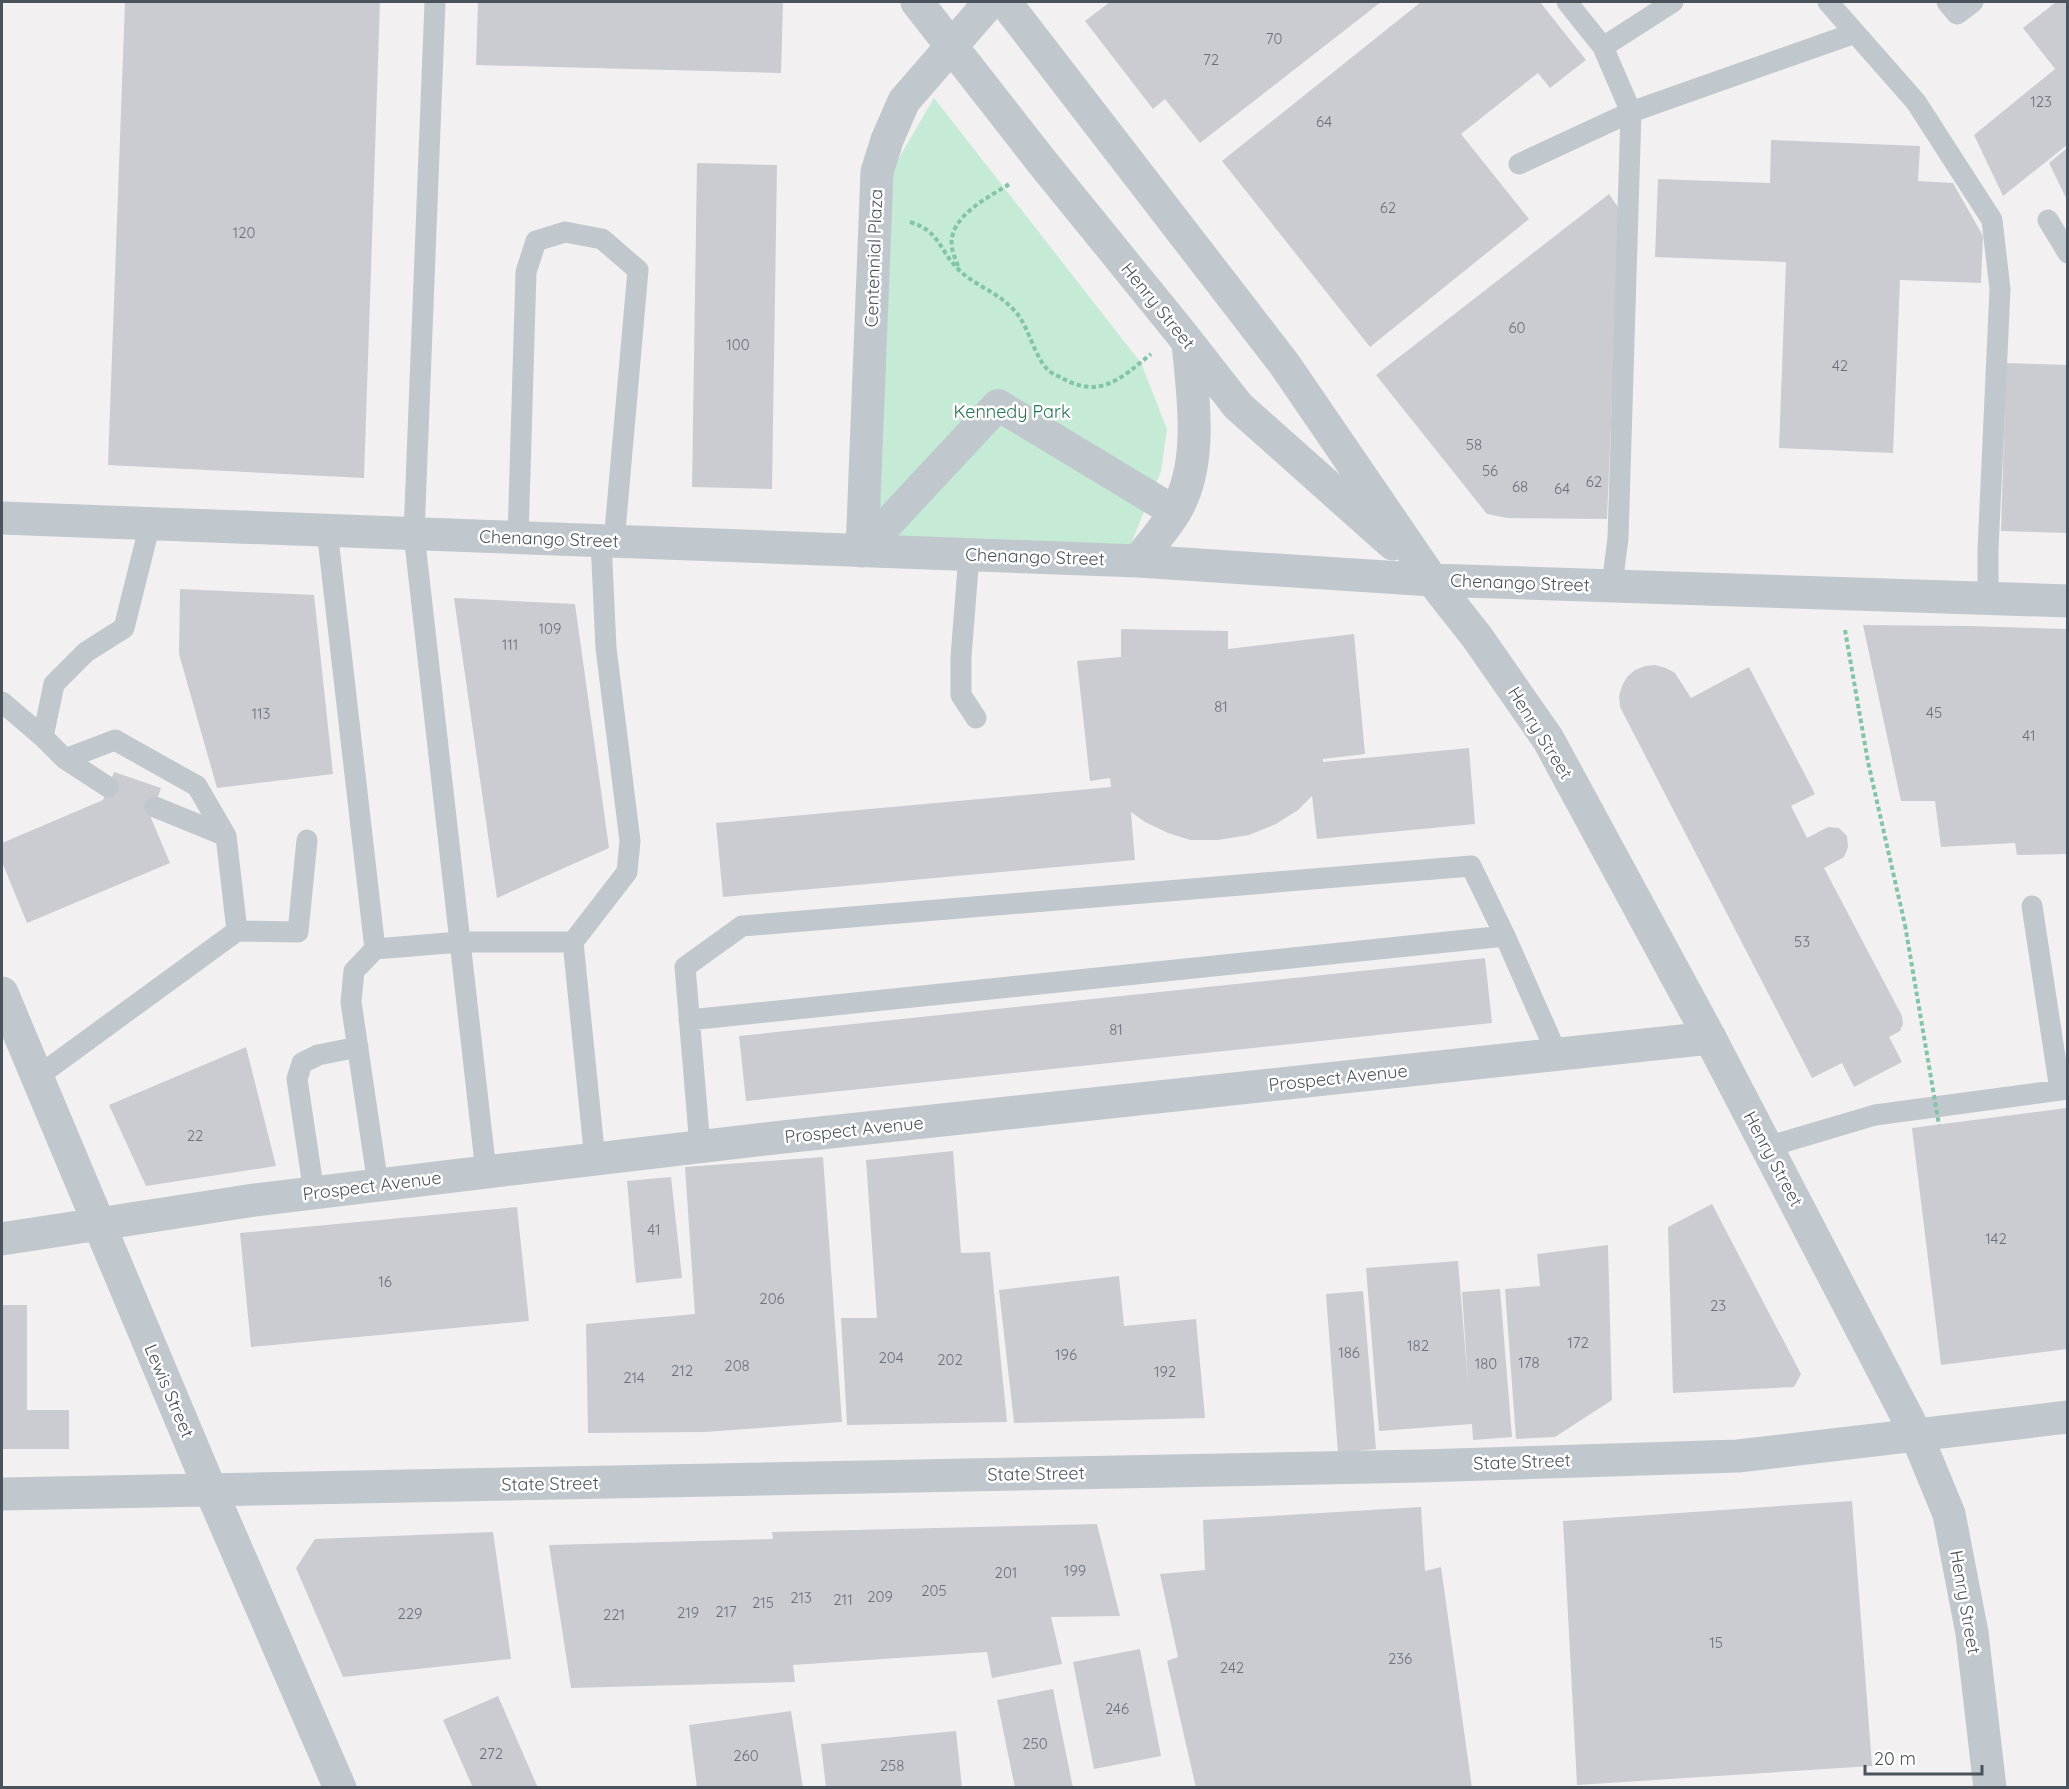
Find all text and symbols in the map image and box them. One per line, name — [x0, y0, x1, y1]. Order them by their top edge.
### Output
house number: 70 — [1266, 29, 1282, 48]
house number: 72 — [1203, 50, 1219, 69]
house number: 123 — [2030, 92, 2052, 111]
house number: 64 — [1316, 112, 1332, 131]
street label: Centennial Plaza — [860, 188, 887, 328]
house number: 62 — [1380, 198, 1396, 217]
house number: 120 — [233, 223, 255, 242]
street label: Henry Street — [1116, 258, 1200, 354]
house number: 60 — [1509, 318, 1526, 337]
house number: 100 — [726, 335, 750, 354]
house number: 42 — [1832, 356, 1848, 375]
park label: Kennedy Park — [953, 400, 1071, 423]
house number: 58 — [1466, 435, 1482, 454]
house number: 56 — [1482, 461, 1498, 480]
house number: 62 — [1586, 472, 1602, 491]
house number: 68 — [1512, 477, 1528, 496]
house number: 64 — [1554, 479, 1570, 498]
street label: Chenango Street — [479, 525, 619, 552]
street label: Chenango Street — [965, 543, 1105, 570]
street label: Chenango Street — [1450, 569, 1590, 596]
house number: 109 — [539, 619, 561, 638]
house number: 111 — [502, 635, 518, 654]
street label: Henry Street — [1503, 682, 1578, 783]
house number: 81 — [1214, 697, 1228, 716]
house number: 45 — [1926, 703, 1942, 722]
house number: 113 — [252, 704, 271, 723]
house number: 41 — [2022, 726, 2036, 745]
house number: 53 — [1794, 932, 1810, 951]
house number: 81 — [1109, 1020, 1123, 1039]
street label: Prospect Avenue — [1267, 1059, 1409, 1096]
street label: Henry Street — [1739, 1107, 1808, 1210]
street label: Prospect Avenue — [783, 1111, 925, 1148]
house number: 22 — [187, 1126, 203, 1145]
street label: Prospect Avenue — [301, 1166, 443, 1205]
house number: 41 — [647, 1220, 661, 1239]
house number: 142 — [1985, 1229, 2007, 1248]
house number: 16 — [378, 1272, 392, 1291]
house number: 206 — [759, 1289, 785, 1308]
house number: 23 — [1710, 1296, 1726, 1315]
house number: 172 — [1567, 1333, 1589, 1352]
house number: 182 — [1407, 1336, 1429, 1355]
street label: Lewis Street — [139, 1340, 200, 1441]
house number: 186 — [1338, 1343, 1360, 1362]
house number: 196 — [1055, 1345, 1077, 1364]
house number: 204 — [878, 1348, 904, 1367]
house number: 202 — [937, 1350, 963, 1369]
house number: 178 — [1518, 1353, 1540, 1372]
house number: 180 — [1475, 1354, 1497, 1373]
house number: 208 — [724, 1356, 750, 1375]
house number: 212 — [671, 1361, 693, 1380]
house number: 192 — [1154, 1362, 1176, 1381]
house number: 214 — [623, 1368, 645, 1387]
street label: State Street — [1473, 1448, 1571, 1475]
street label: State Street — [987, 1461, 1085, 1486]
street label: State Street — [501, 1471, 599, 1496]
street label: Henry Street — [1945, 1548, 1986, 1656]
house number: 199 — [1064, 1561, 1086, 1580]
house number: 201 — [995, 1563, 1017, 1582]
house number: 205 — [921, 1581, 947, 1600]
house number: 209 — [867, 1587, 893, 1606]
house number: 213 — [790, 1588, 812, 1607]
house number: 211 — [833, 1590, 853, 1609]
house number: 215 — [752, 1593, 774, 1612]
house number: 217 — [715, 1602, 737, 1621]
house number: 219 — [677, 1603, 699, 1622]
house number: 229 — [398, 1604, 423, 1623]
house number: 221 — [603, 1605, 625, 1624]
house number: 15 — [1709, 1633, 1723, 1652]
house number: 236 — [1388, 1649, 1412, 1668]
house number: 242 — [1220, 1658, 1244, 1677]
house number: 246 — [1105, 1699, 1129, 1718]
house number: 250 — [1022, 1734, 1048, 1753]
scale bar — [1865, 1738, 1982, 1776]
house number: 272 — [479, 1744, 503, 1763]
house number: 260 — [733, 1746, 759, 1765]
text: 20 m — [1874, 1747, 1916, 1770]
house number: 258 — [880, 1756, 904, 1775]

